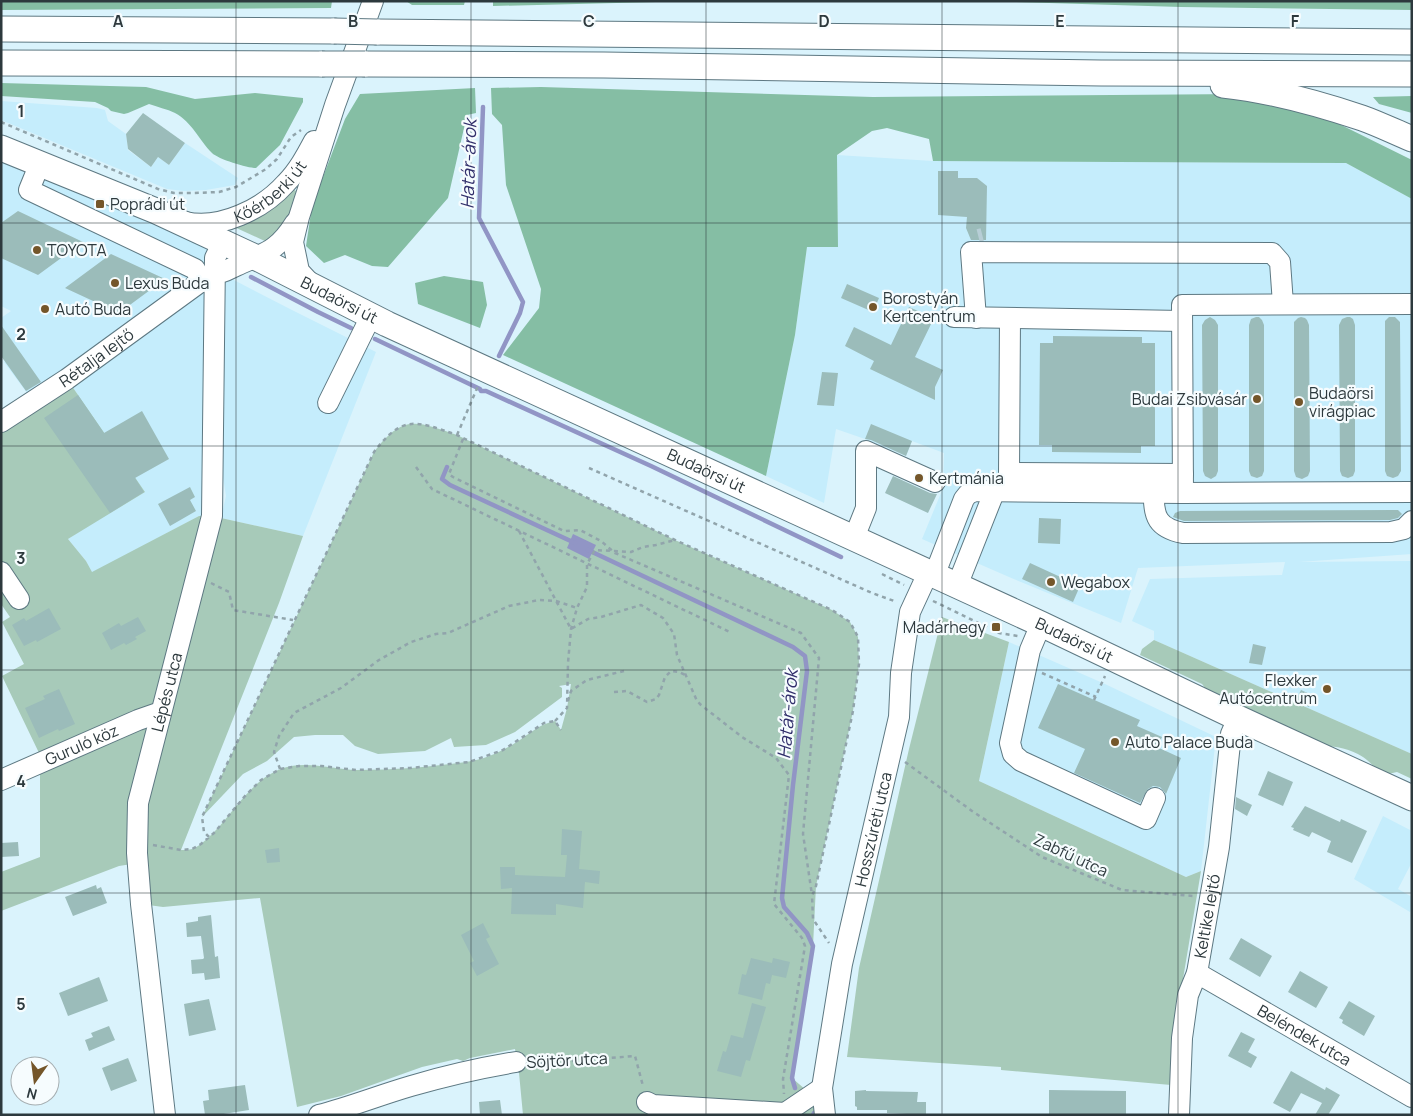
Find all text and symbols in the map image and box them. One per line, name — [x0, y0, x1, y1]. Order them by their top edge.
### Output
text: A — [113, 10, 124, 32]
text: B — [348, 10, 358, 32]
text: C — [583, 10, 595, 32]
text: D — [818, 10, 830, 32]
text: E — [1055, 10, 1065, 32]
text: F — [1291, 10, 1300, 32]
text: 1 — [17, 100, 25, 122]
water label: Határ-árok — [454, 116, 482, 209]
street label: Kőérberki út — [231, 156, 311, 228]
place label: Poprádi út — [110, 193, 185, 215]
marker: Poprádi út — [94, 198, 106, 210]
place label: TOYOTA — [47, 239, 107, 261]
marker: TOYOTA — [31, 244, 43, 256]
street label: Budaörsi út — [297, 271, 382, 329]
place label: Lexus Buda — [125, 272, 209, 294]
marker: Lexus Buda — [109, 277, 121, 289]
place label: Borostyán Kertcentrum — [883, 287, 976, 327]
place label: Autó Buda — [55, 298, 131, 320]
marker: Borostyán Kertcentrum — [867, 301, 879, 313]
marker: Autó Buda — [39, 303, 51, 315]
text: 2 — [16, 323, 26, 345]
street label: Rétalja lejtő — [55, 323, 138, 392]
place label: Budaörsi virágpiac — [1309, 382, 1376, 422]
place label: Budai Zsibvásár — [1132, 388, 1247, 410]
marker: Budai Zsibvásár — [1251, 393, 1263, 405]
marker: Budaörsi virágpiac — [1293, 396, 1305, 408]
street label: Budaörsi út — [664, 443, 749, 498]
place label: Kertmánia — [929, 467, 1004, 489]
marker: Kertmánia — [913, 472, 925, 484]
text: 3 — [16, 547, 26, 569]
place label: Wegabox — [1061, 571, 1130, 593]
marker: Wegabox — [1045, 576, 1057, 588]
street label: Budaörsi út — [1032, 612, 1117, 668]
place label: Madárhegy — [903, 616, 987, 638]
marker: Madárhegy — [990, 621, 1002, 633]
street label: Lépés utca — [146, 650, 187, 734]
water label: Határ-árok — [771, 665, 803, 760]
place label: Flexker Autócentrum — [1219, 669, 1317, 709]
marker: Flexker Autócentrum — [1321, 683, 1333, 695]
street label: Guruló köz — [41, 719, 122, 770]
place label: Auto Palace Buda — [1125, 731, 1253, 753]
marker: Auto Palace Buda — [1109, 736, 1121, 748]
text: 4 — [16, 770, 26, 792]
street label: Hosszúréti utca — [849, 770, 897, 889]
street label: Zabfű utca — [1030, 828, 1112, 882]
street label: Keltike lejtő — [1189, 872, 1225, 960]
text: 5 — [16, 993, 26, 1015]
street label: Beléndek utca — [1254, 999, 1355, 1071]
street label: Söjtör utca — [526, 1047, 608, 1073]
north arrow — [10, 1056, 60, 1106]
text: N — [25, 1084, 39, 1105]

